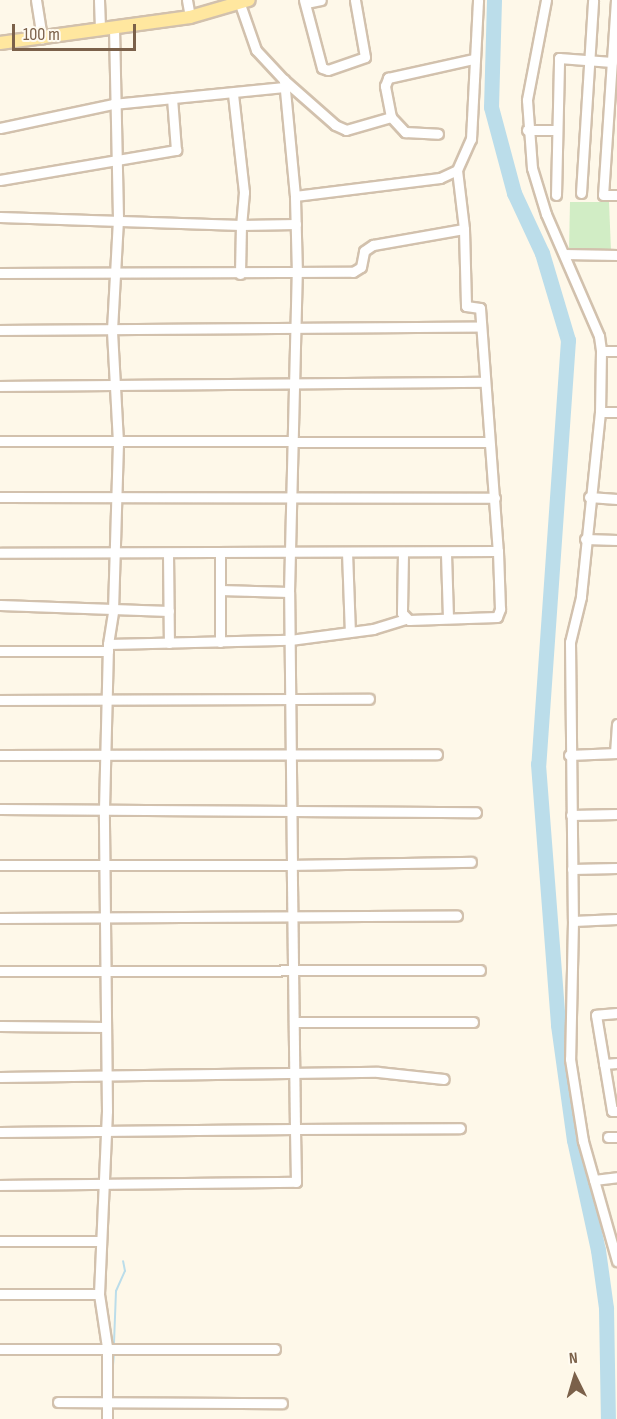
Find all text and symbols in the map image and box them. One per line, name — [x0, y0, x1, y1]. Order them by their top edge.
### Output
scale bar — [15, 12, 140, 50]
text: 100 m — [23, 24, 60, 45]
north arrow — [545, 1347, 605, 1407]
text: N — [568, 1349, 578, 1368]

